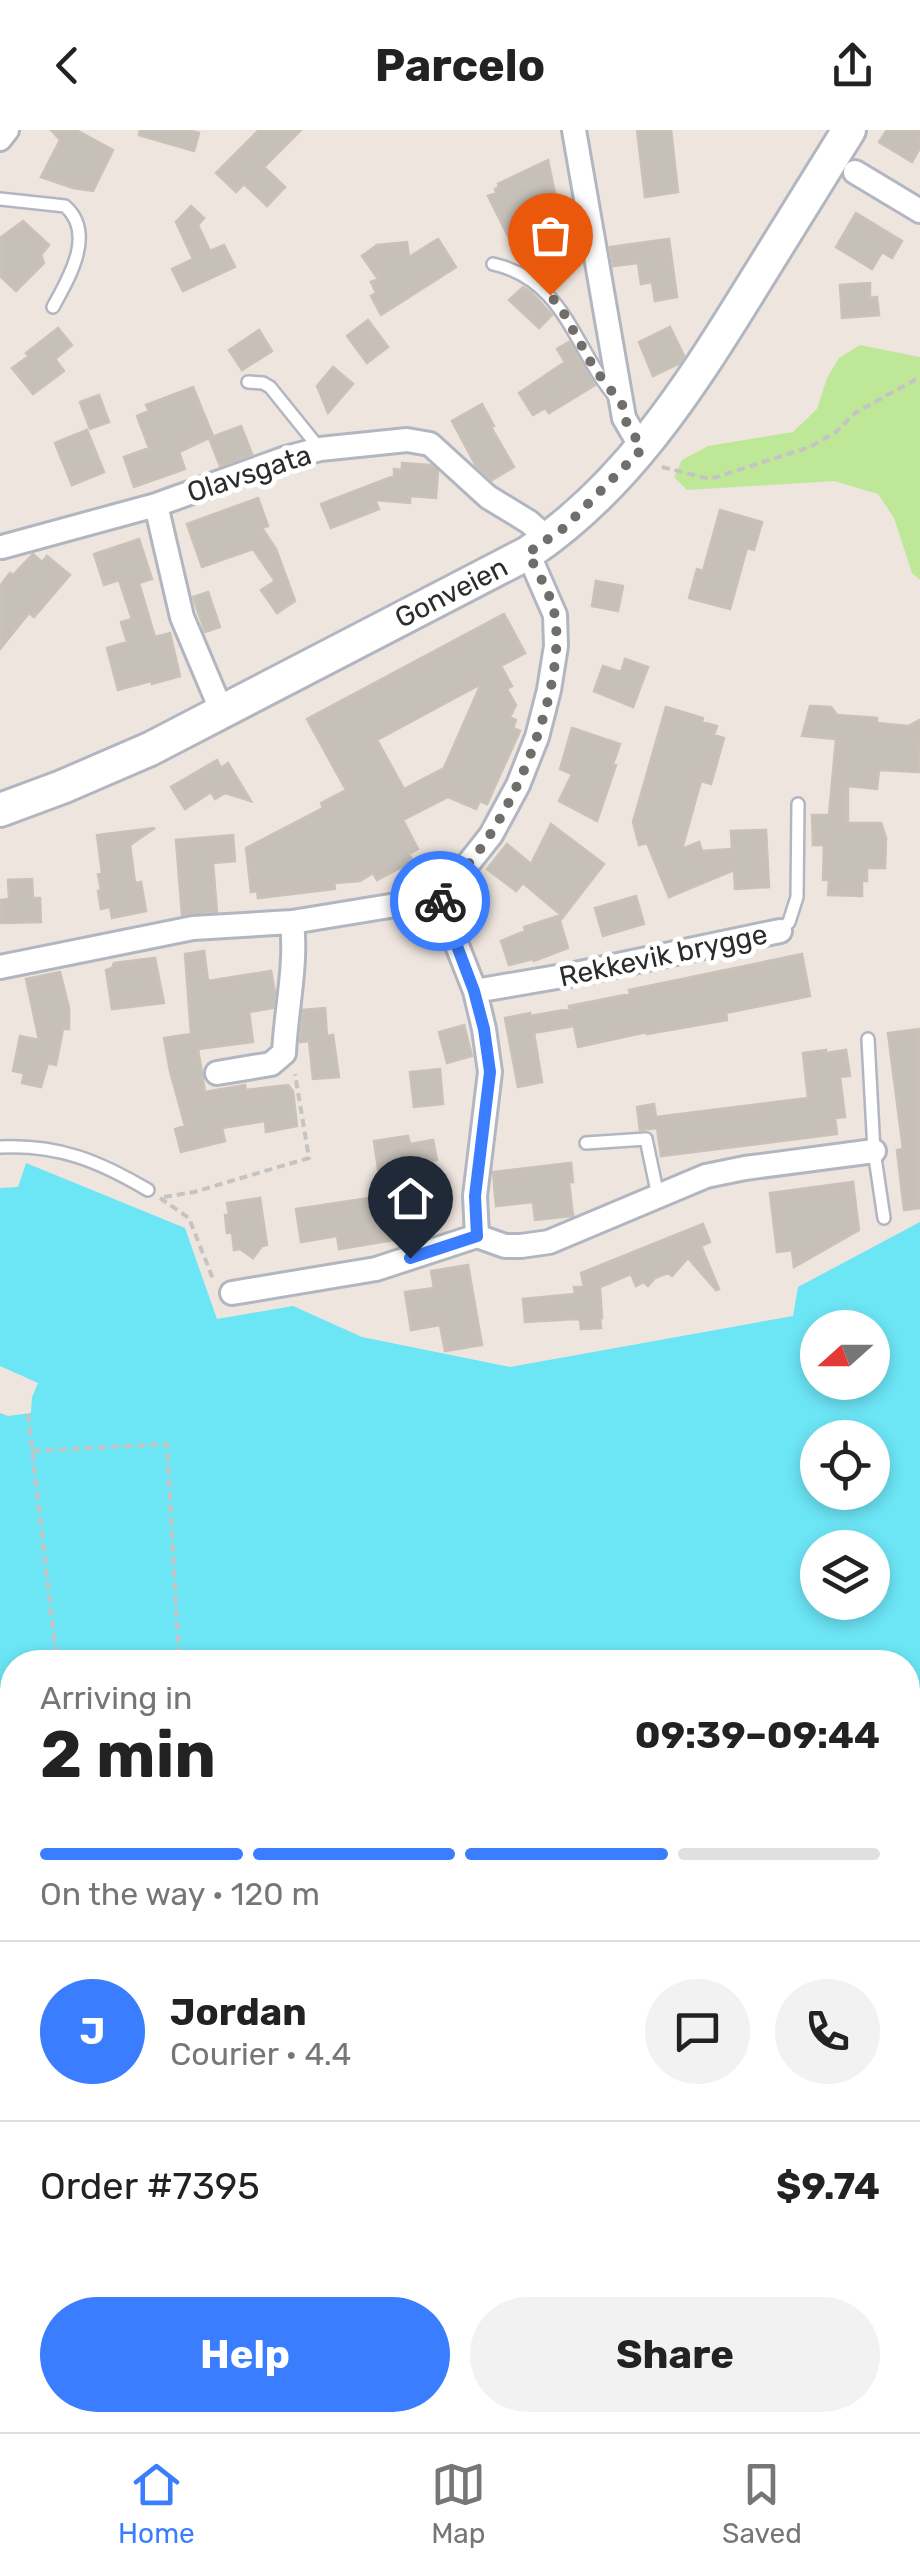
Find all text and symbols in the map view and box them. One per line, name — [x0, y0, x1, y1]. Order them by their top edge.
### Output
icon: back — [40, 38, 95, 93]
icon: share — [825, 38, 880, 93]
text: Parcelo — [375, 39, 545, 92]
pin — [508, 193, 593, 296]
icon: bag — [523, 208, 578, 263]
street label: Olavsgata — [183, 438, 315, 509]
street label: Gonveien — [389, 550, 513, 635]
courier — [390, 851, 490, 951]
icon: bike — [413, 874, 468, 929]
street label: Rekkevik brygge — [556, 917, 770, 994]
pin — [368, 1156, 453, 1259]
icon: home — [383, 1171, 438, 1226]
north arrow — [800, 1310, 890, 1400]
map controls — [800, 1310, 890, 1620]
button: locate — [800, 1420, 890, 1510]
button: layers — [800, 1530, 890, 1620]
text: Arriving in — [40, 1679, 192, 1717]
text: 09:39–09:44 — [635, 1712, 880, 1758]
text: 2 min — [40, 1716, 216, 1793]
text: On the way · 120 m — [40, 1875, 320, 1913]
button: chat — [645, 1979, 750, 2084]
button: phone — [775, 1979, 880, 2084]
text: Jordan — [170, 1989, 307, 2035]
text: J — [80, 2008, 105, 2054]
text: Courier · 4.4 — [170, 2035, 351, 2073]
text: Order #7395 — [40, 2163, 260, 2209]
text: $9.74 — [776, 2163, 880, 2209]
button: Help — [40, 2297, 450, 2412]
button: Share — [470, 2297, 880, 2412]
tab: Home — [118, 2457, 195, 2550]
tab: Map — [431, 2457, 486, 2550]
tab: Saved — [722, 2457, 802, 2550]

